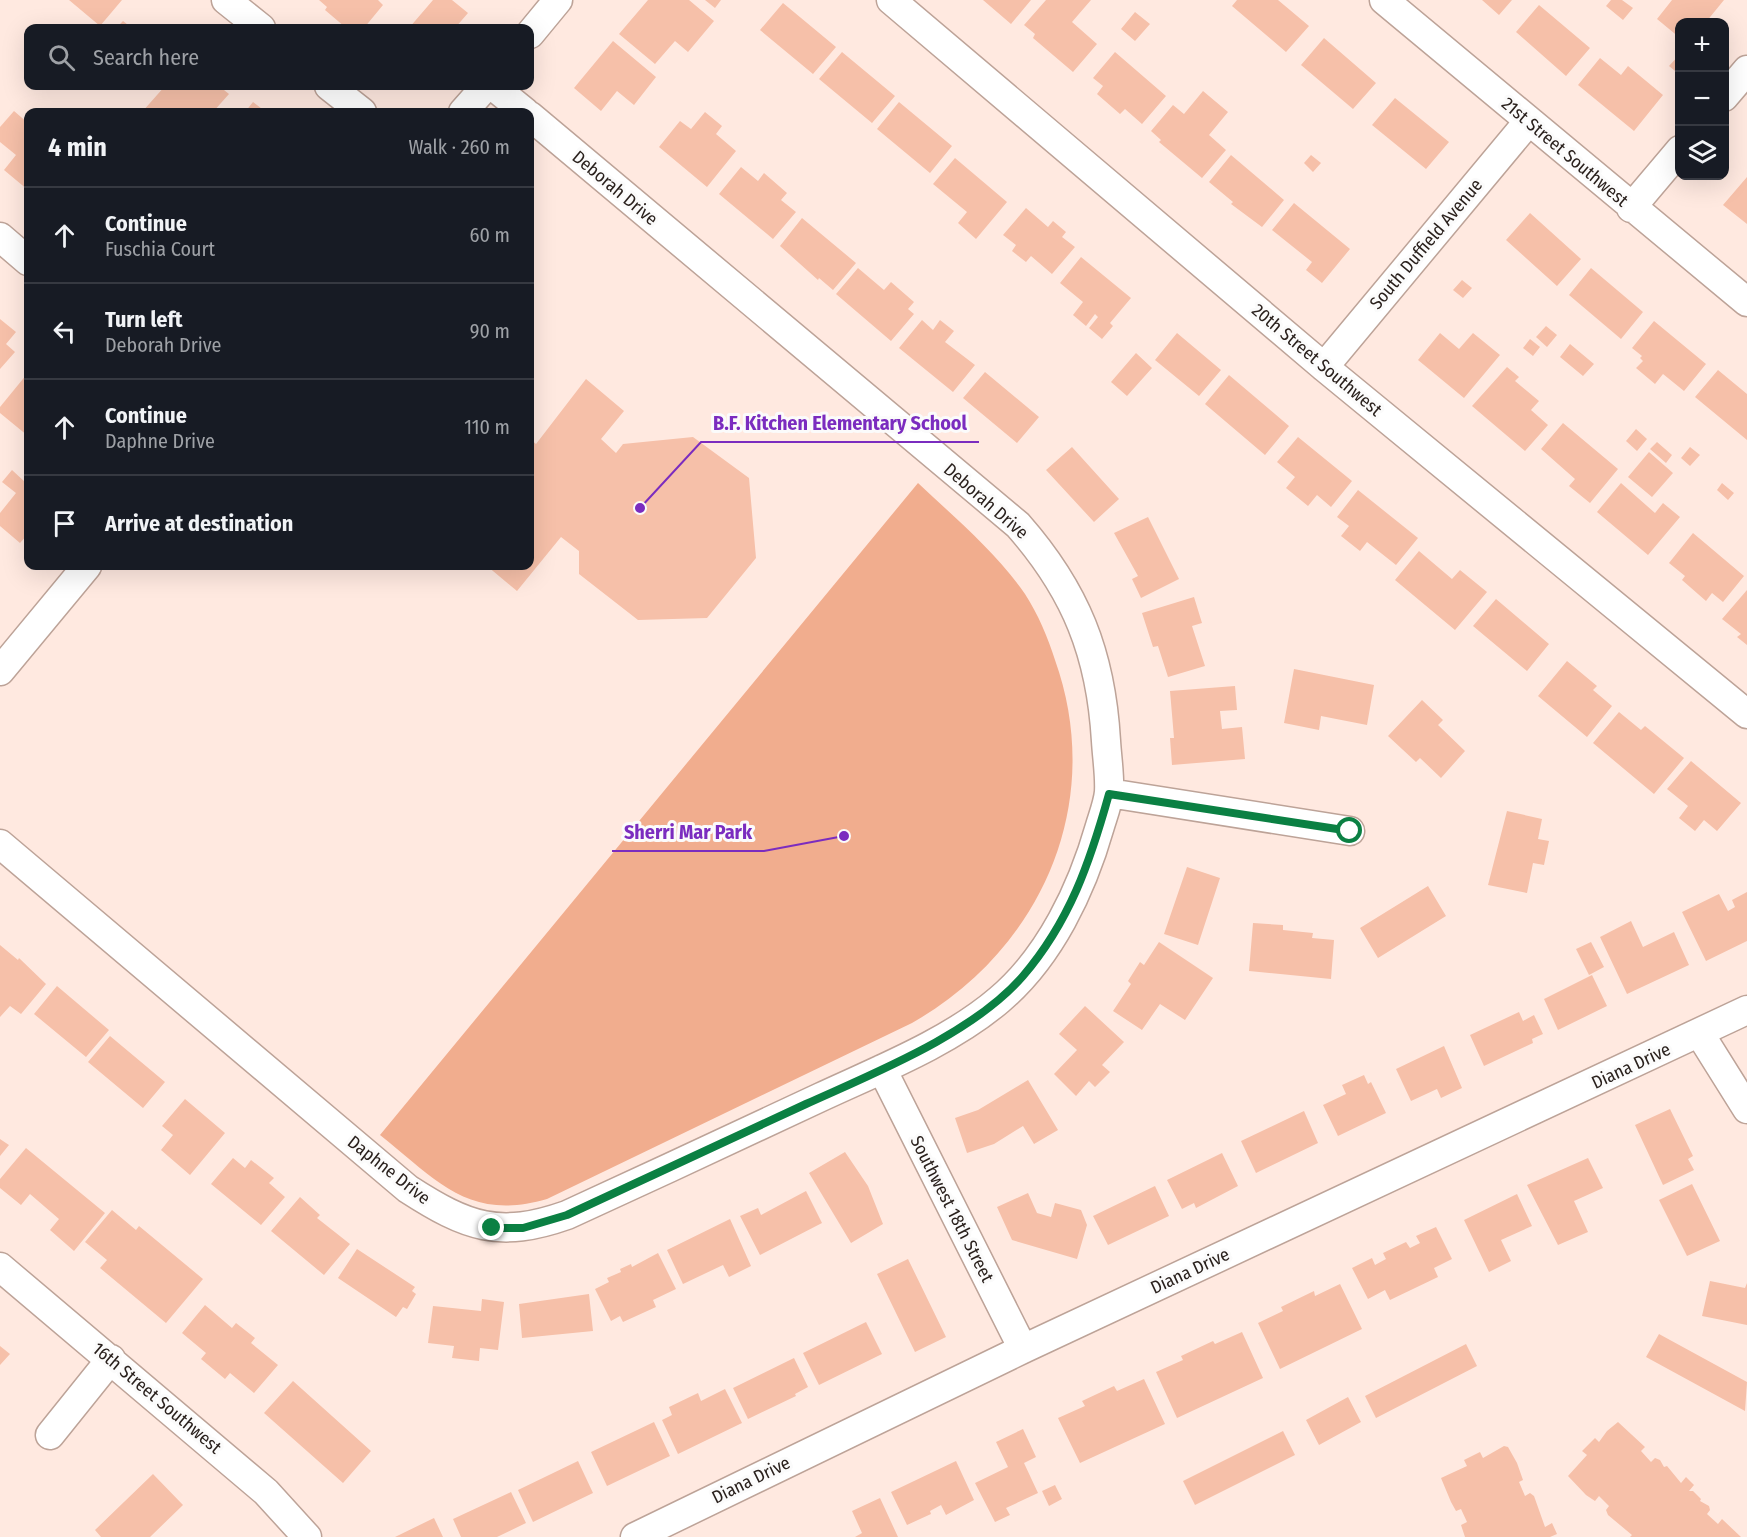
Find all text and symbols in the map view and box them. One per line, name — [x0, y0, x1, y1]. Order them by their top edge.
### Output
map controls — [1675, 18, 1729, 180]
button: + — [1675, 18, 1729, 72]
search box — [24, 24, 534, 90]
icon: search — [45, 41, 78, 74]
text: Search here — [93, 44, 199, 71]
button: − — [1675, 72, 1729, 126]
street label: 21st Street Southwest — [1497, 93, 1633, 211]
button: layers — [1675, 126, 1729, 180]
text: 4 min — [48, 132, 107, 163]
text: Walk · 260 m — [409, 135, 510, 159]
street label: Deborah Drive — [568, 146, 662, 230]
street label: South Duffield Avenue — [1365, 174, 1487, 314]
text: Continue — [105, 210, 187, 237]
icon: ahead — [48, 219, 81, 252]
text: 60 m — [470, 223, 510, 247]
text: Fuschia Court — [105, 237, 215, 261]
street label: 20th Street Southwest — [1248, 299, 1387, 421]
text: Turn left — [105, 306, 183, 333]
icon: left — [48, 315, 81, 348]
text: 90 m — [470, 319, 510, 343]
text: Deborah Drive — [105, 333, 221, 357]
text: Continue — [105, 402, 187, 429]
callout: B.F. Kitchen Elementary School — [701, 404, 979, 442]
icon: ahead — [48, 411, 81, 444]
text: B.F. Kitchen Elementary School — [713, 411, 968, 435]
text: 110 m — [464, 415, 510, 439]
text: Daphne Drive — [105, 429, 215, 453]
street label: Deborah Drive — [939, 458, 1033, 544]
icon: arrive — [48, 507, 81, 540]
text: Arrive at destination — [105, 510, 293, 537]
callout: Sherri Mar Park — [612, 813, 764, 851]
route start — [1336, 817, 1362, 843]
text: Sherri Mar Park — [624, 820, 753, 844]
street label: Diana Drive — [1588, 1038, 1674, 1094]
street label: Daphne Drive — [343, 1131, 435, 1209]
street label: Southwest 18th Street — [906, 1132, 999, 1286]
route end — [478, 1214, 504, 1240]
street label: Diana Drive — [1147, 1243, 1233, 1299]
street label: 16th Street Southwest — [88, 1338, 226, 1458]
street label: Diana Drive — [708, 1452, 794, 1508]

